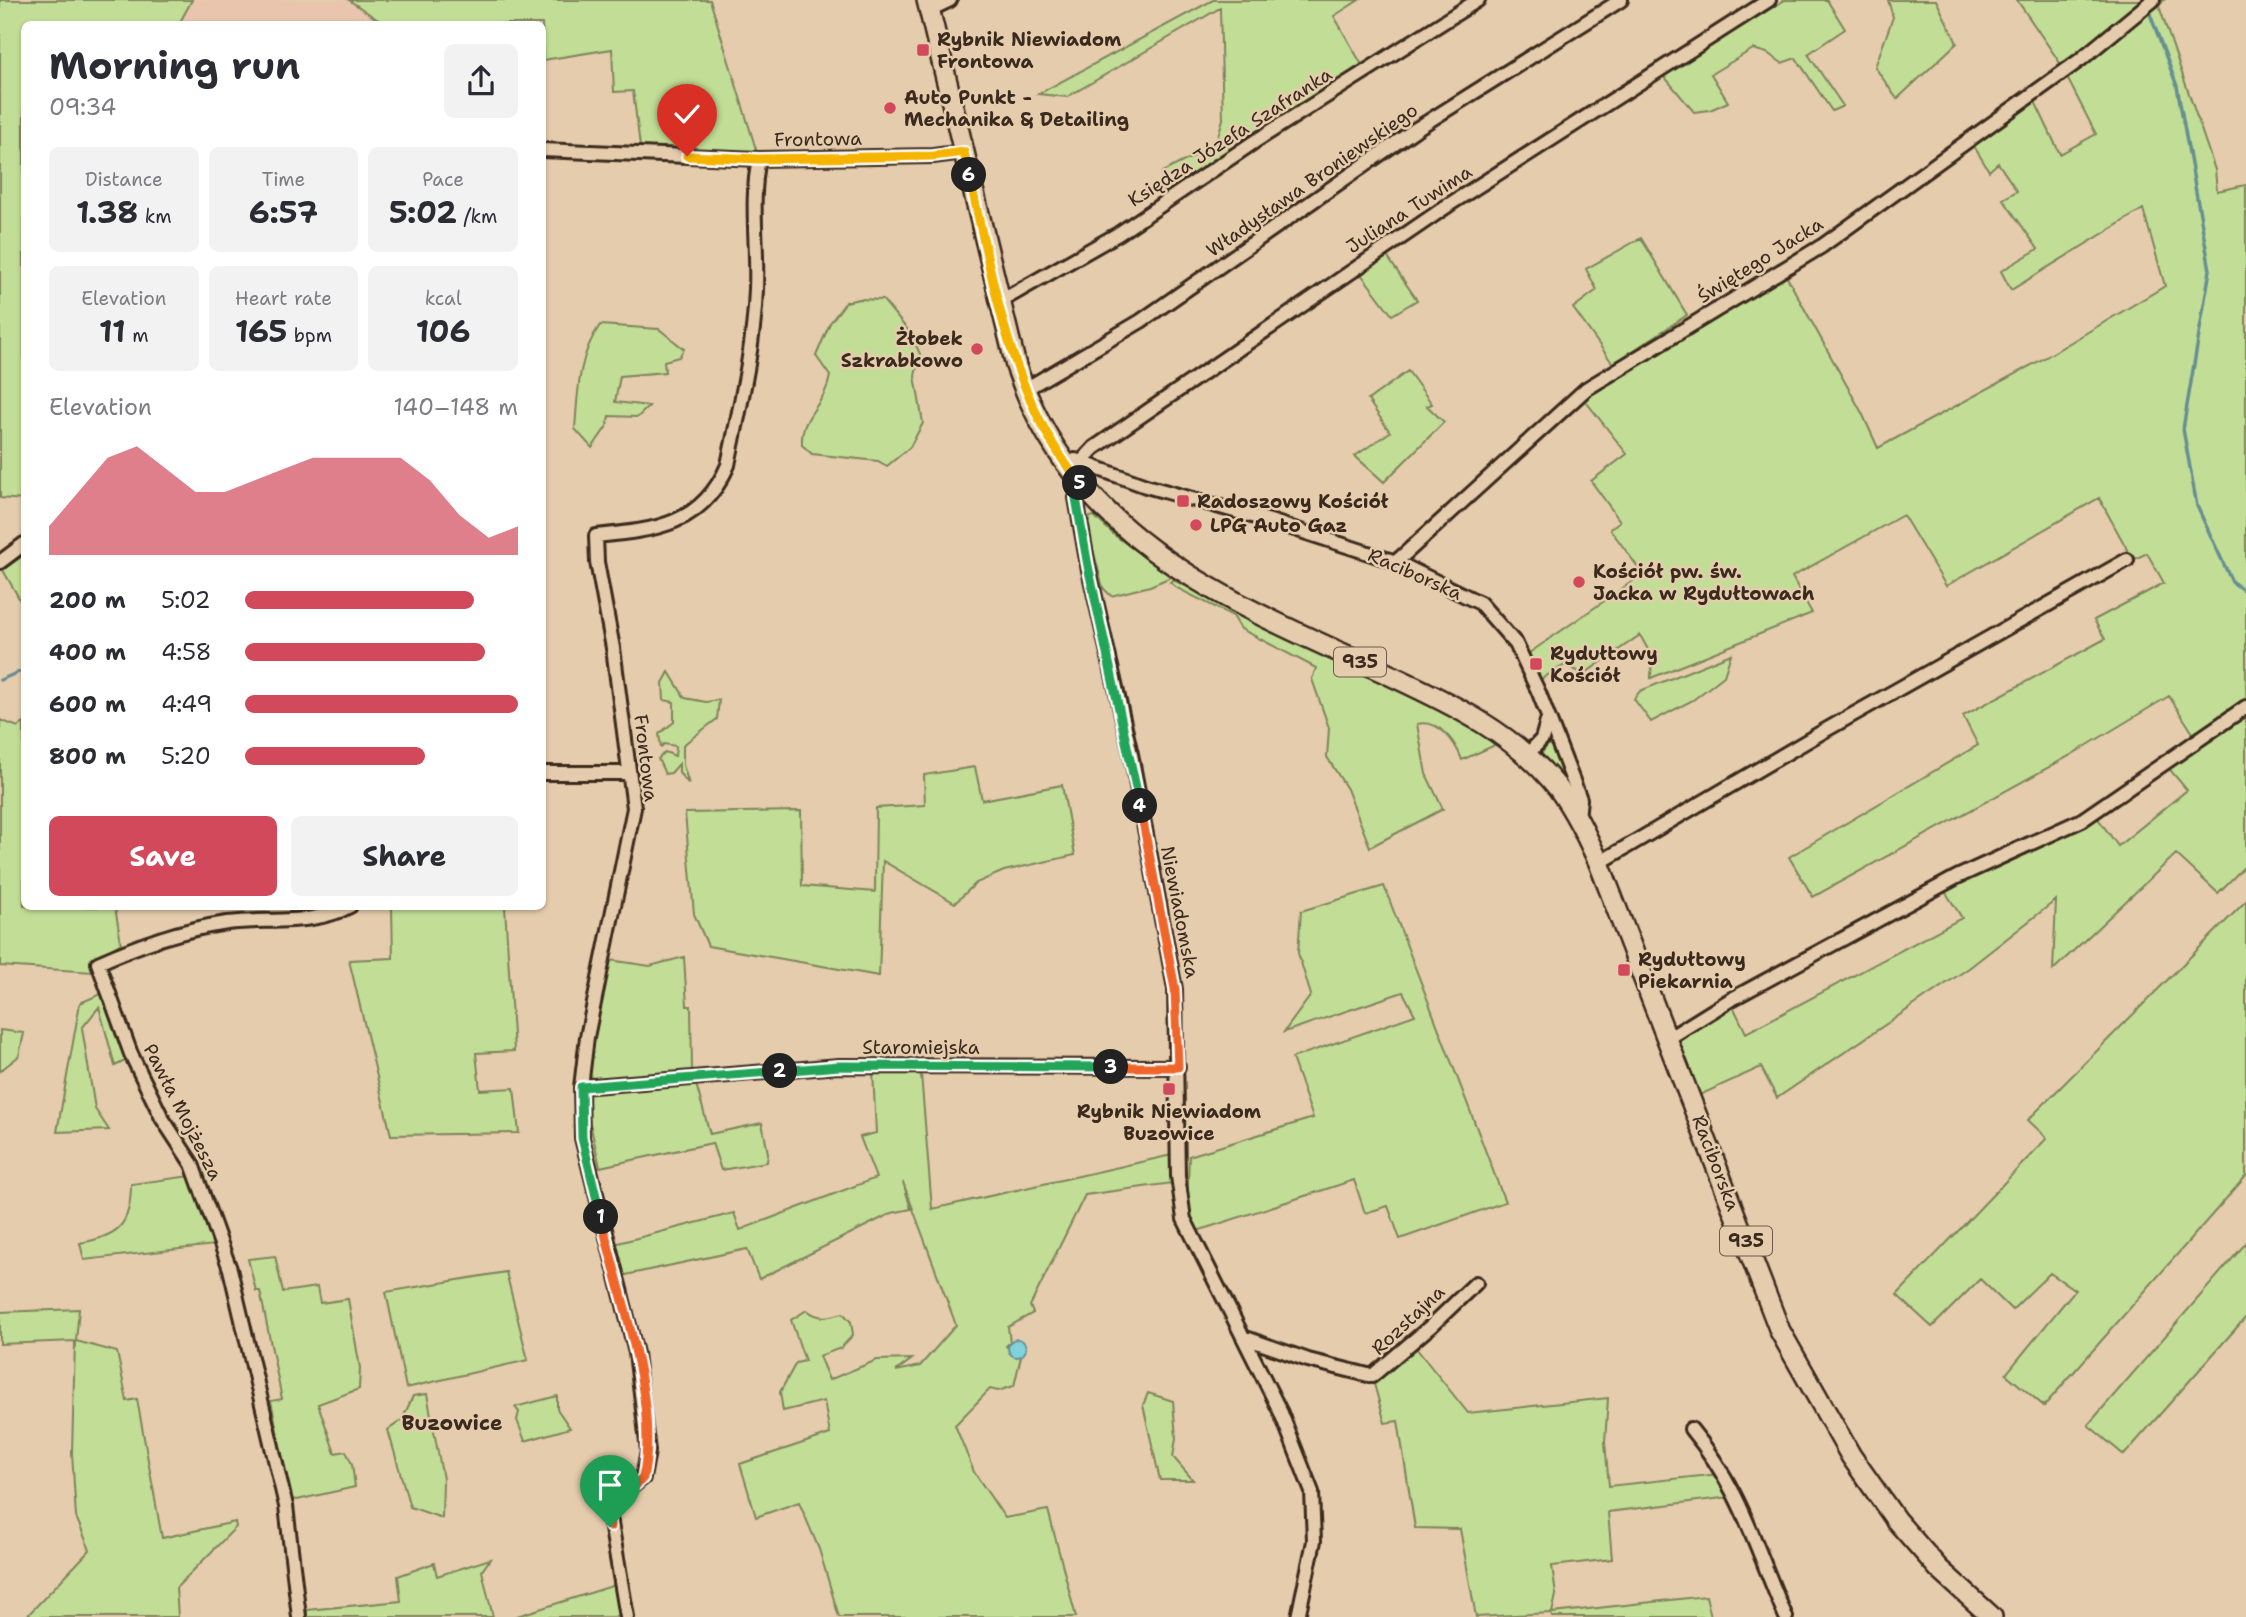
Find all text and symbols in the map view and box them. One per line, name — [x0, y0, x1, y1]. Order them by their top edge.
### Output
place label: Rybnik Niewiadom Frontowa — [937, 27, 1121, 74]
text: Morning run — [49, 40, 300, 91]
marker: Rybnik Niewiadom Frontowa — [915, 42, 931, 58]
button: share — [444, 44, 518, 118]
street label: Księdza Józefa Szafranka — [1123, 62, 1337, 212]
pin — [657, 84, 717, 156]
place label: Auto Punkt - Mechanika & Detailing — [904, 85, 1129, 132]
text: 09:34 — [49, 92, 116, 122]
icon: check — [668, 95, 706, 133]
street label: Władysława Broniewskiego — [1201, 97, 1423, 263]
marker: Auto Punkt - Mechanika & Detailing — [882, 100, 898, 116]
street label: Frontowa — [774, 126, 862, 152]
pin: 6 — [951, 158, 986, 192]
street label: Juliana Tuwima — [1341, 159, 1477, 259]
text: 6 — [962, 162, 975, 187]
text: Distance — [85, 167, 163, 192]
text: Time — [262, 167, 305, 192]
text: Pace — [422, 167, 464, 192]
text: 1.38 — [76, 192, 138, 233]
text: 6:57 — [249, 192, 318, 233]
text: 5:02 — [389, 192, 457, 233]
text: km — [138, 204, 172, 229]
text: /km — [457, 204, 497, 229]
street label: Świętego Jacka — [1692, 210, 1828, 309]
text: Elevation — [81, 286, 166, 311]
text: Heart rate — [235, 286, 332, 311]
text: kcal — [425, 286, 462, 311]
text: 11 — [99, 311, 126, 352]
text: 165 — [235, 311, 287, 352]
text: 106 — [416, 311, 470, 352]
text: m — [126, 323, 149, 348]
text: bpm — [287, 323, 332, 348]
place label: Żłobek Szkrabkowo — [841, 326, 963, 373]
marker: Żłobek Szkrabkowo — [969, 341, 985, 357]
text: Elevation — [49, 392, 152, 422]
text: 140–148 m — [393, 392, 518, 422]
pin: 5 — [1062, 466, 1098, 500]
text: 5 — [1074, 470, 1085, 495]
place label: Radoszowy Kościół — [1197, 489, 1389, 514]
marker: Radoszowy Kościół — [1175, 493, 1191, 509]
place label: LPG Auto Gaz — [1210, 513, 1347, 538]
marker: LPG Auto Gaz — [1188, 517, 1204, 533]
street label: Raciborska — [1364, 542, 1466, 606]
place label: Kościół pw. św. Jacka w Rydułtowach — [1593, 559, 1815, 606]
marker: Kościół pw. św. Jacka w Rydułtowach — [1571, 574, 1587, 590]
text: 200 m — [49, 585, 126, 615]
text: 5:02 — [161, 585, 211, 615]
text: 400 m — [49, 637, 126, 667]
text: 4:58 — [161, 637, 212, 667]
place label: Rydułtowy Kościół — [1550, 641, 1658, 688]
road number: 935 — [1334, 648, 1386, 676]
marker: Rydułtowy Kościół — [1528, 656, 1544, 672]
text: 600 m — [49, 689, 126, 719]
text: 4:49 — [161, 689, 212, 719]
street label: Frontowa — [628, 713, 664, 803]
text: 800 m — [49, 741, 126, 771]
text: 5:20 — [161, 741, 211, 771]
pin: 4 — [1122, 788, 1158, 824]
text: 4 — [1133, 793, 1146, 818]
button: Save — [49, 816, 277, 896]
button: Share — [291, 816, 518, 896]
street label: Niewiadomska — [1155, 844, 1205, 980]
place label: Rydułtowy Piekarnia — [1638, 947, 1746, 994]
marker: Rydułtowy Piekarnia — [1616, 962, 1632, 978]
street label: Staromiejska — [862, 1035, 980, 1060]
street label: Pawła Mojżesza — [138, 1039, 228, 1185]
pin: 3 — [1094, 1050, 1128, 1084]
pin: 2 — [762, 1054, 798, 1088]
text: 3 — [1104, 1054, 1117, 1079]
text: 2 — [773, 1058, 786, 1083]
marker: Rybnik Niewiadom Buzowice — [1161, 1081, 1177, 1097]
place label: Rybnik Niewiadom Buzowice — [1077, 1099, 1261, 1146]
street label: Raciborska — [1686, 1112, 1746, 1215]
pin: 1 — [584, 1200, 618, 1234]
text: 1 — [596, 1204, 605, 1229]
road number: 935 — [1720, 1226, 1772, 1256]
street label: Rozstajna — [1366, 1279, 1450, 1360]
district label: Buzowice — [401, 1409, 503, 1437]
pin — [580, 1455, 640, 1527]
icon: arrive — [591, 1466, 629, 1504]

